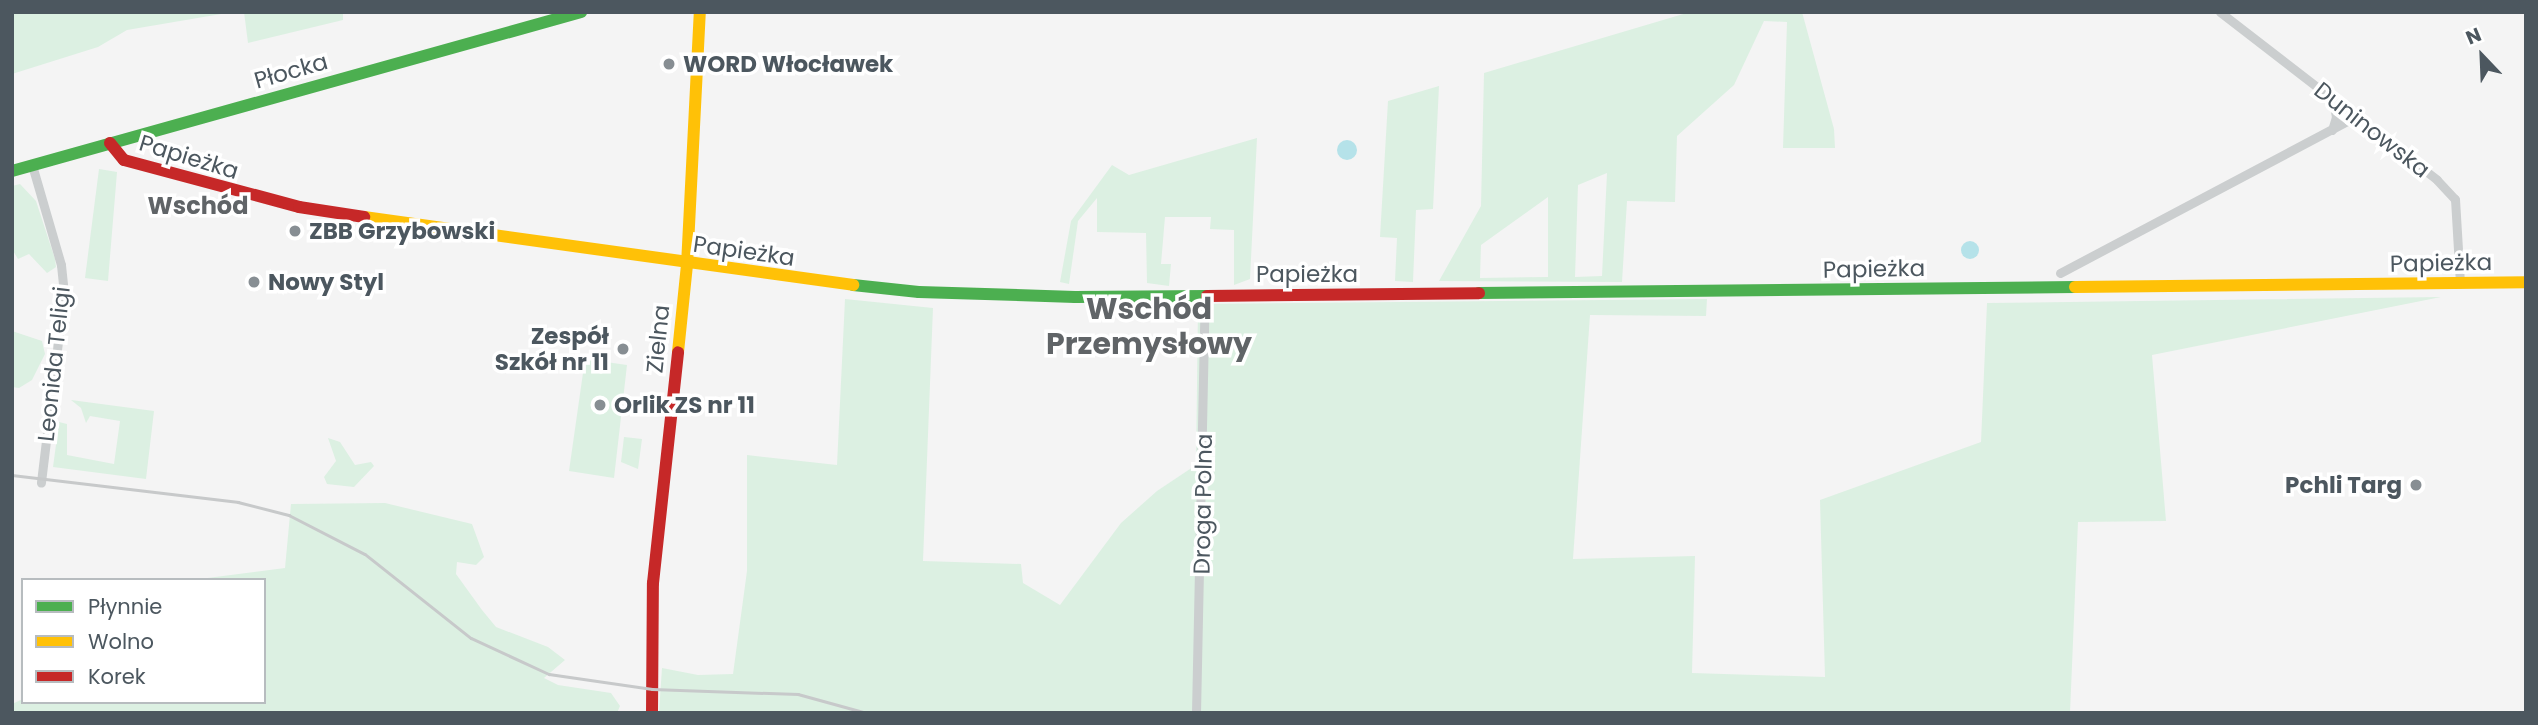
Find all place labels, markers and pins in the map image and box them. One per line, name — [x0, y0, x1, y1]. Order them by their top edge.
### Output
place label: WORD Włocławek — [683, 50, 893, 78]
marker: WORD Włocławek — [661, 56, 677, 72]
place label: ZBB Grzybowski — [309, 217, 495, 245]
marker: ZBB Grzybowski — [287, 223, 303, 239]
place label: Nowy Styl — [268, 268, 384, 296]
marker: Nowy Styl — [246, 274, 262, 290]
place label: Zespół Szkół nr 11 — [495, 322, 609, 376]
marker: Zespół Szkół nr 11 — [615, 341, 631, 357]
place label: Orlik ZS nr 11 — [614, 391, 755, 419]
marker: Orlik ZS nr 11 — [592, 397, 608, 413]
place label: Pchli Targ — [2285, 471, 2402, 499]
marker: Pchli Targ — [2408, 477, 2424, 493]

